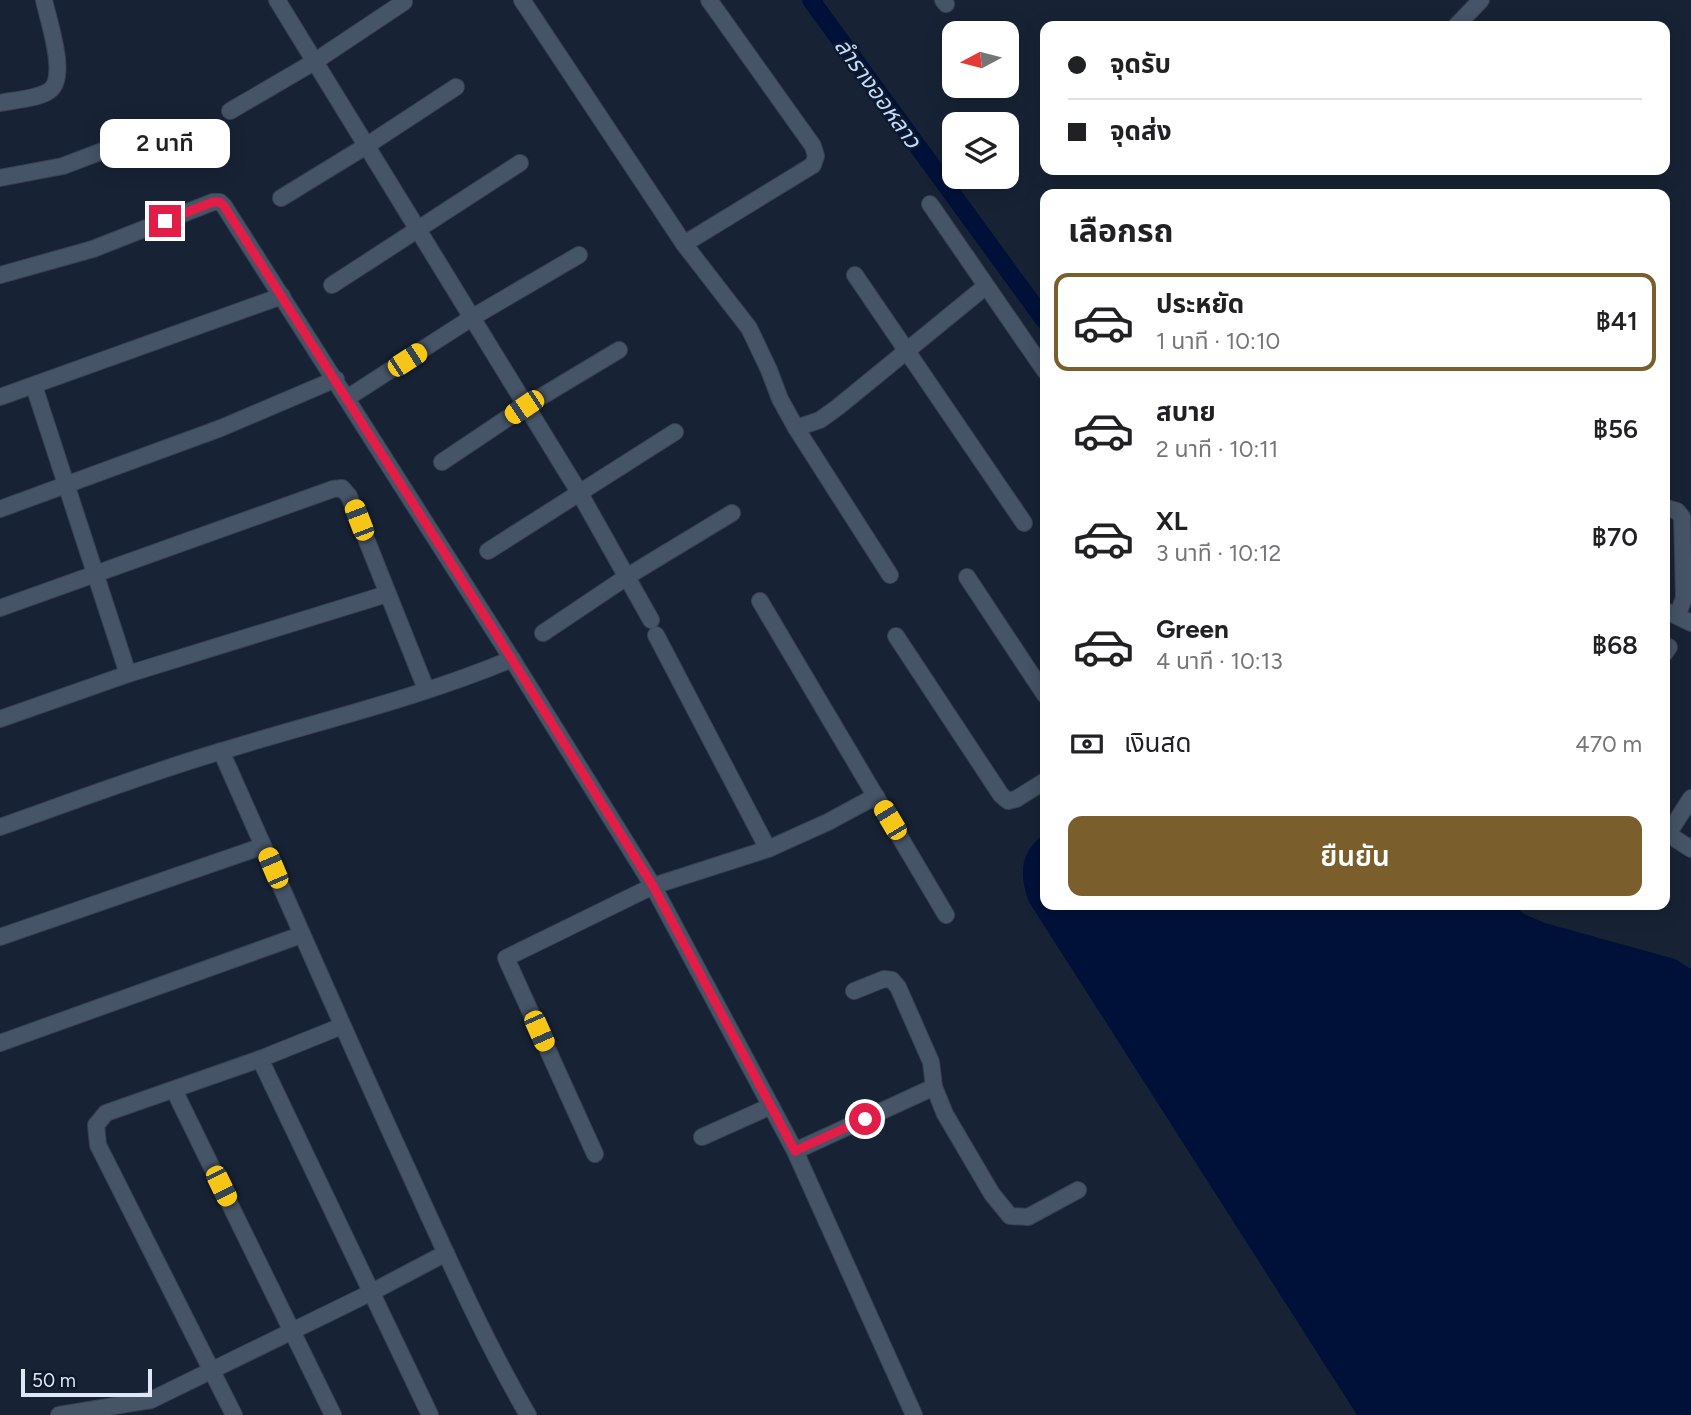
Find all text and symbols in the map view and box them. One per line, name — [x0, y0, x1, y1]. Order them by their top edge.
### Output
north arrow — [942, 21, 1018, 98]
map controls — [942, 21, 1019, 189]
water label: ลำรางออหลาว — [829, 33, 928, 154]
text: จุดรับ — [1110, 48, 1171, 80]
button: layers — [942, 112, 1019, 189]
text: จุดส่ง — [1110, 115, 1172, 147]
callout: 2 นาที — [100, 120, 230, 168]
text: 2 นาที — [136, 129, 194, 157]
route end — [149, 205, 181, 237]
text: เลือกรถ — [1068, 212, 1173, 250]
text: ประหยัด — [1156, 288, 1244, 320]
icon: car — [1072, 291, 1135, 354]
text: ฿41 — [1596, 305, 1638, 337]
text: 1 นาที · 10:10 — [1156, 327, 1280, 355]
car — [384, 340, 431, 380]
car — [501, 387, 548, 427]
text: สบาย — [1156, 396, 1216, 428]
icon: car — [1072, 399, 1135, 462]
text: ฿56 — [1593, 413, 1638, 445]
text: 2 นาที · 10:11 — [1156, 435, 1278, 463]
car — [342, 497, 377, 543]
text: XL — [1156, 505, 1188, 537]
icon: car — [1072, 507, 1135, 570]
text: ฿70 — [1592, 521, 1638, 553]
text: 3 นาที · 10:12 — [1156, 539, 1281, 567]
text: Green — [1156, 613, 1229, 645]
icon: car — [1072, 615, 1135, 678]
text: ฿68 — [1592, 629, 1638, 661]
text: 4 นาที · 10:13 — [1156, 647, 1283, 675]
icon: cash — [1068, 725, 1106, 763]
text: เงินสด — [1124, 727, 1191, 759]
text: 470 m — [1575, 730, 1642, 758]
car — [871, 797, 910, 843]
button: ยืนยัน — [1068, 816, 1642, 896]
car — [256, 845, 291, 891]
car — [521, 1008, 558, 1054]
route start — [849, 1103, 881, 1135]
car — [203, 1163, 240, 1209]
scale bar — [21, 1366, 152, 1398]
text: 50 m — [32, 1369, 76, 1392]

